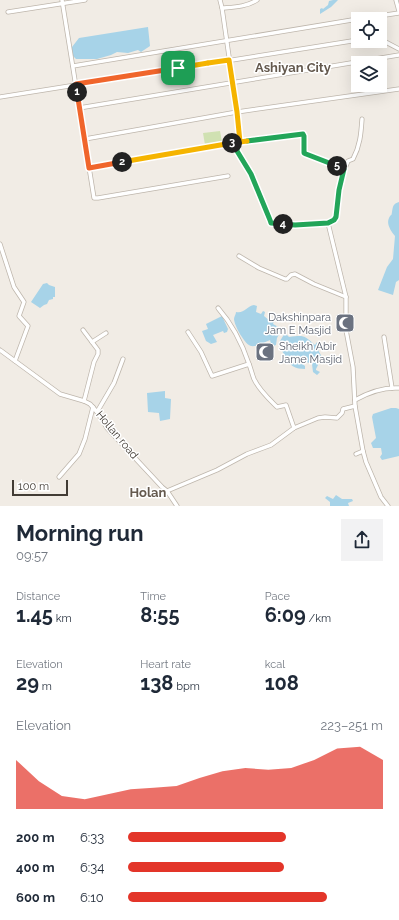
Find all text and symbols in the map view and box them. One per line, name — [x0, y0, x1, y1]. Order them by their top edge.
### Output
map controls — [351, 12, 387, 92]
button: locate — [351, 12, 387, 48]
pin — [161, 51, 195, 85]
button: layers — [351, 56, 387, 92]
icon: arrive — [167, 57, 189, 79]
district label: Ashiyan City — [255, 60, 331, 75]
pin: 1 — [67, 82, 87, 102]
text: 1 — [74, 85, 80, 98]
pin: 3 — [222, 133, 242, 153]
text: 3 — [229, 136, 235, 149]
pin: 2 — [112, 152, 132, 172]
text: 2 — [119, 155, 125, 168]
pin: 5 — [327, 156, 347, 176]
text: 5 — [334, 159, 340, 172]
pin: 4 — [273, 214, 293, 234]
text: 4 — [280, 217, 286, 230]
place label: Dakshinpara Jam E Masjid — [265, 311, 331, 337]
mosque icon: Dakshinpara Jam E Masjid — [334, 312, 356, 334]
place label: Sheikh Abir Jame Masjid — [279, 340, 342, 366]
mosque icon: Sheikh Abir Jame Masjid — [254, 341, 276, 363]
street label: Hollan road — [93, 408, 141, 462]
scale bar — [12, 478, 68, 497]
text: 100 m — [18, 480, 49, 493]
district label: Holan — [130, 485, 167, 500]
button: share — [341, 519, 383, 561]
text: Morning run — [16, 520, 144, 546]
text: 09:57 — [16, 548, 48, 563]
text: Distance — [16, 590, 60, 603]
text: Time — [140, 590, 166, 603]
text: Pace — [265, 590, 290, 603]
text: 1.45 — [16, 603, 53, 627]
text: 8:55 — [140, 603, 180, 627]
text: 6:09 — [265, 603, 306, 627]
text: km — [53, 612, 72, 625]
text: /km — [306, 612, 331, 625]
text: Elevation — [16, 658, 63, 671]
text: Heart rate — [140, 658, 191, 671]
text: kcal — [265, 658, 285, 671]
text: 29 — [16, 671, 39, 695]
text: 138 — [140, 671, 173, 695]
text: 108 — [265, 671, 299, 695]
text: m — [39, 680, 52, 693]
text: bpm — [173, 680, 200, 693]
text: Elevation — [16, 718, 71, 733]
text: 223–251 m — [320, 718, 383, 733]
text: 200 m — [16, 830, 55, 845]
text: 6:33 — [80, 830, 104, 845]
text: 400 m — [16, 860, 55, 875]
text: 6:34 — [80, 860, 104, 875]
text: 600 m — [16, 890, 55, 905]
text: 6:10 — [80, 890, 104, 905]

